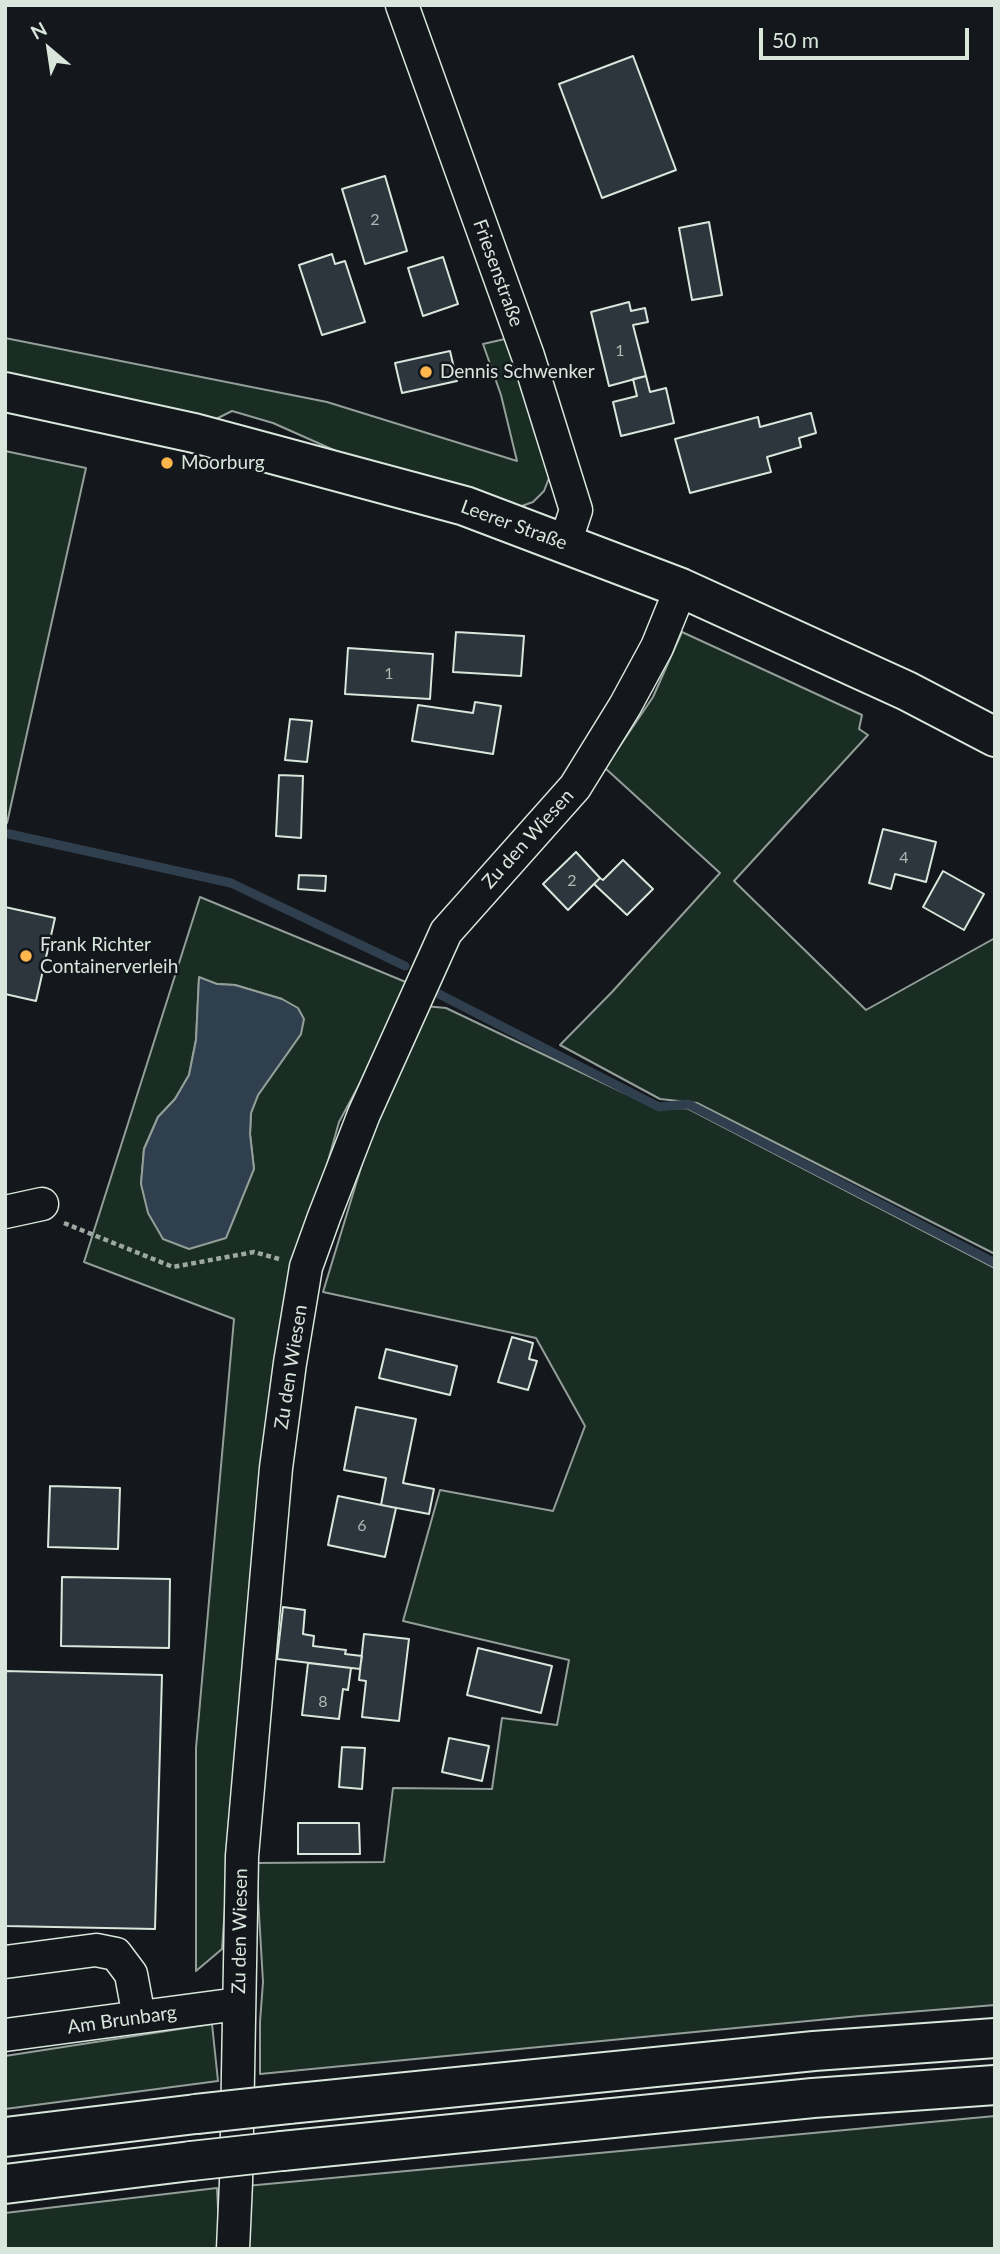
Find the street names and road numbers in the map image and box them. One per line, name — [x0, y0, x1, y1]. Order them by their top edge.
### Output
street label: Friesenstraße — [468, 216, 528, 330]
street label: Leerer Straße — [458, 495, 570, 555]
street label: Zu den Wiesen — [477, 785, 579, 893]
street label: Zu den Wiesen — [270, 1303, 312, 1431]
street label: Zu den Wiesen — [228, 1868, 252, 1994]
street label: Am Brunbarg — [66, 2001, 178, 2039]

